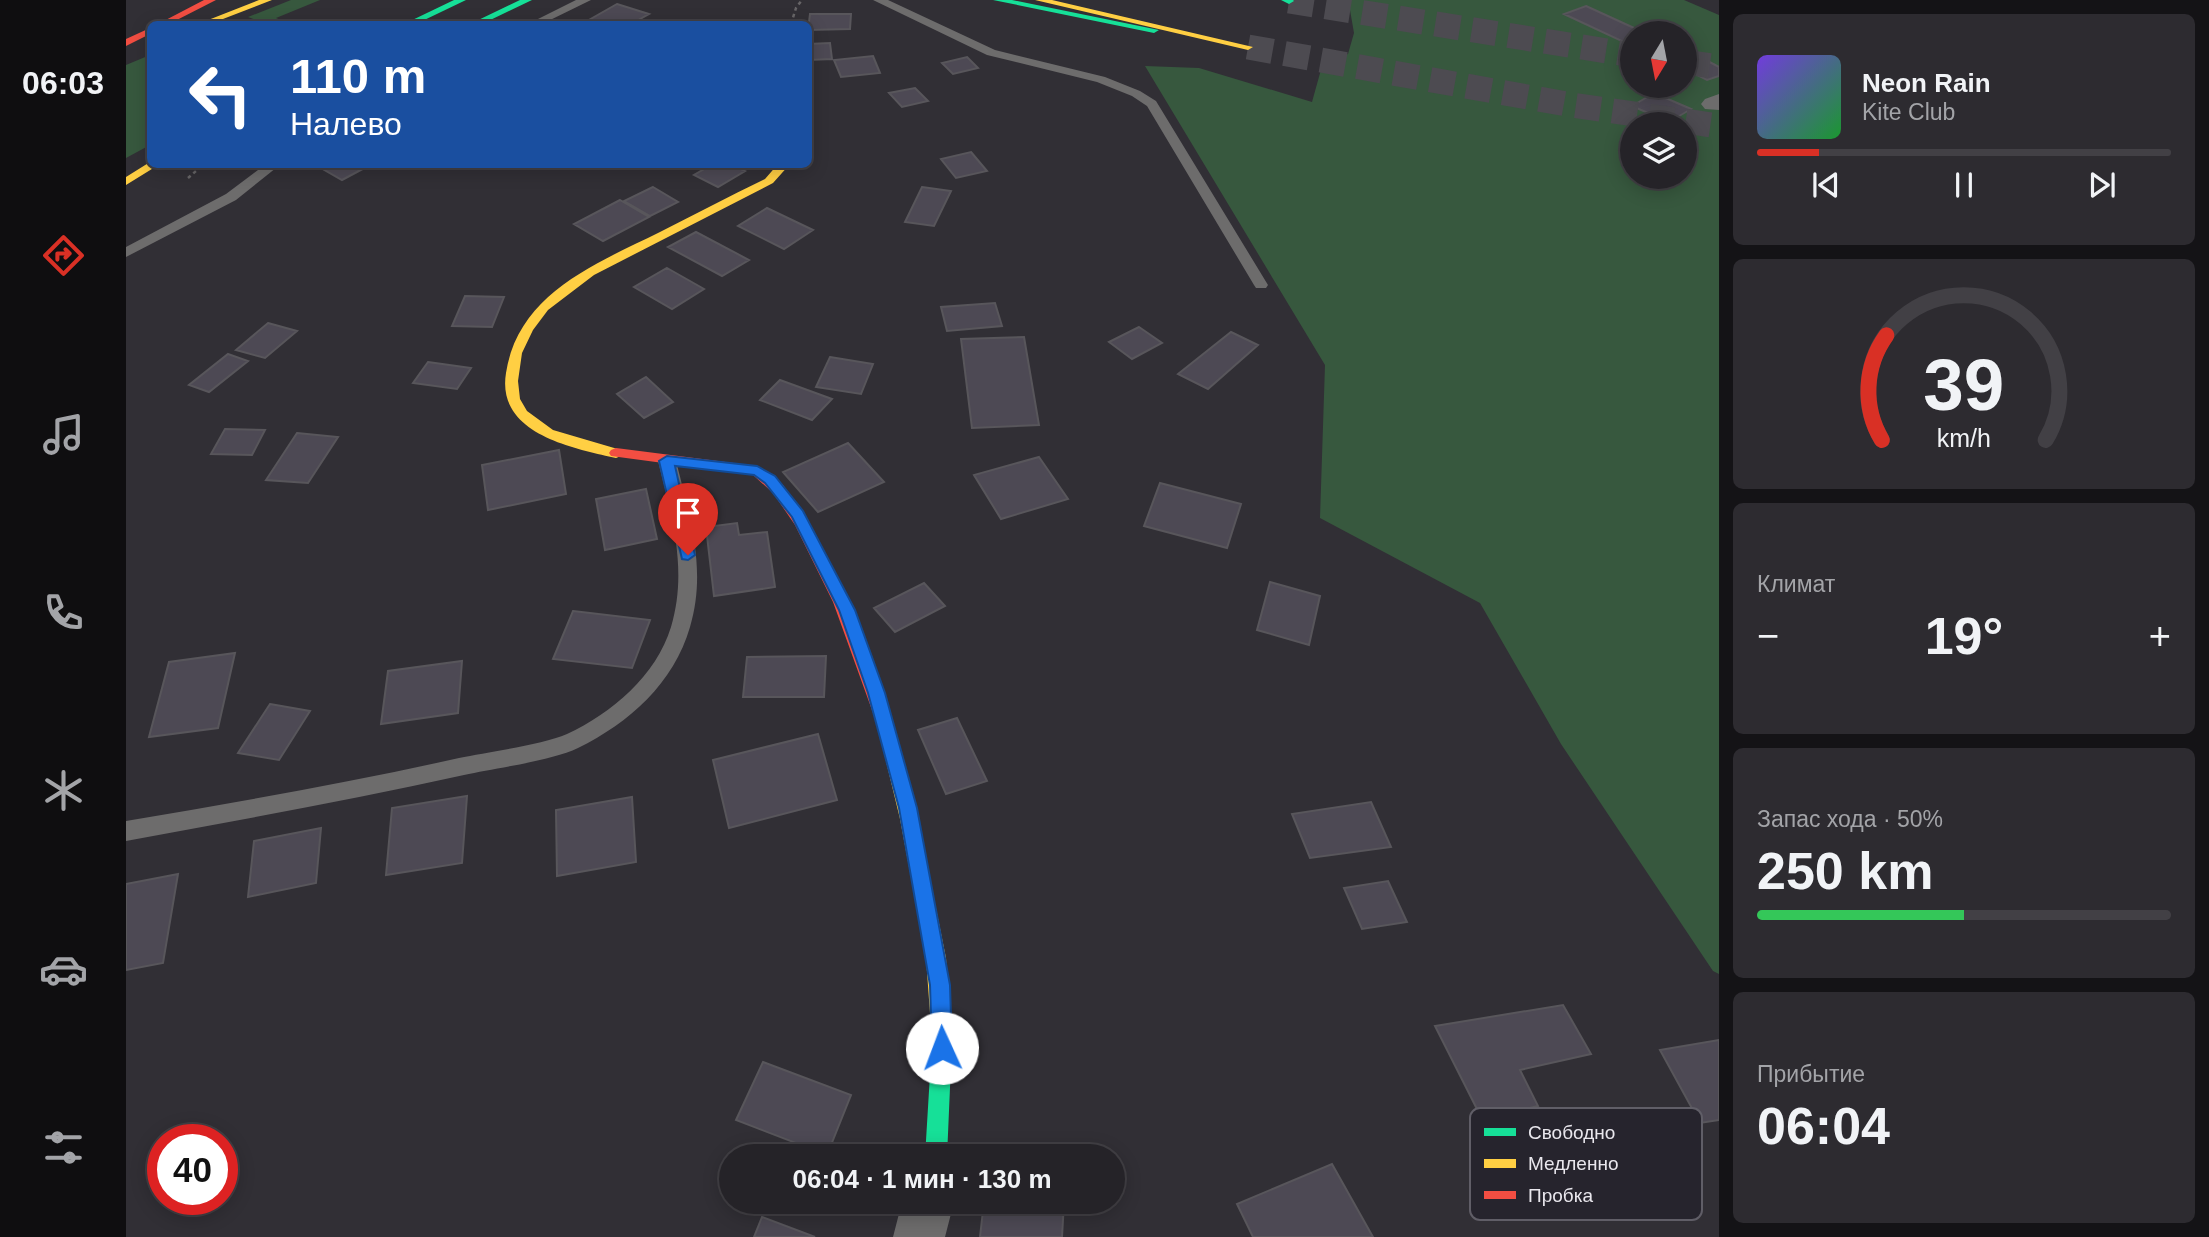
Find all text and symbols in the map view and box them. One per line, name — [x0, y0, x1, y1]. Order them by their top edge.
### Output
north arrow — [1620, 21, 1698, 98]
map controls — [1620, 21, 1697, 189]
icon: left — [175, 49, 266, 140]
text: 110 m — [290, 49, 426, 103]
text: 06:03 — [22, 65, 104, 101]
text: Neon Rain — [1862, 68, 1991, 98]
text: Kite Club — [1862, 99, 1955, 125]
text: Налево — [290, 106, 402, 142]
button: layers — [1620, 112, 1697, 189]
icon: previous — [1807, 166, 1845, 204]
icon: pause — [1945, 166, 1983, 204]
icon: next — [2083, 166, 2121, 204]
icon: directions — [39, 231, 88, 280]
text: 39 — [1924, 344, 2004, 425]
icon: music — [39, 410, 88, 459]
text: km/h — [1937, 424, 1991, 452]
pin — [658, 483, 718, 555]
icon: arrive — [669, 494, 707, 532]
text: Климат — [1757, 571, 1835, 597]
icon: phone — [39, 588, 88, 637]
text: 19° — [1925, 607, 2003, 665]
text: − — [1757, 615, 1779, 657]
text: + — [2149, 615, 2171, 657]
icon: climate — [39, 766, 88, 815]
text: Запас хода · 50% — [1757, 806, 1943, 832]
text: 250 km — [1757, 842, 1933, 900]
icon: car — [39, 945, 88, 994]
position arrow — [905, 1011, 979, 1085]
text: Прибытие — [1757, 1061, 1865, 1087]
text: 06:04 — [1757, 1097, 1890, 1155]
legend — [1470, 1108, 1702, 1220]
text: Свободно — [1528, 1122, 1615, 1143]
icon: filters — [39, 1123, 88, 1172]
speed limit sign: 40 — [147, 1124, 238, 1215]
text: Медленно — [1528, 1153, 1618, 1174]
text: 06:04 · 1 мин · 130 m — [792, 1164, 1052, 1194]
text: Пробка — [1528, 1185, 1593, 1206]

